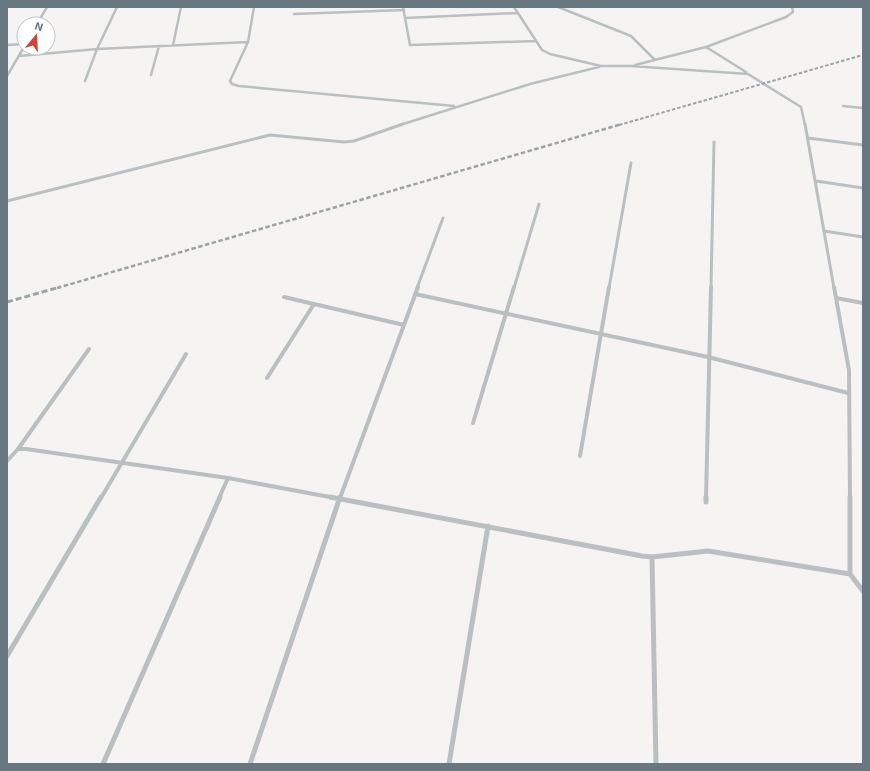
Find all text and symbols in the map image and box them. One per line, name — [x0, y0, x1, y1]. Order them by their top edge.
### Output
north arrow — [16, 16, 56, 56]
text: N — [33, 19, 45, 33]

